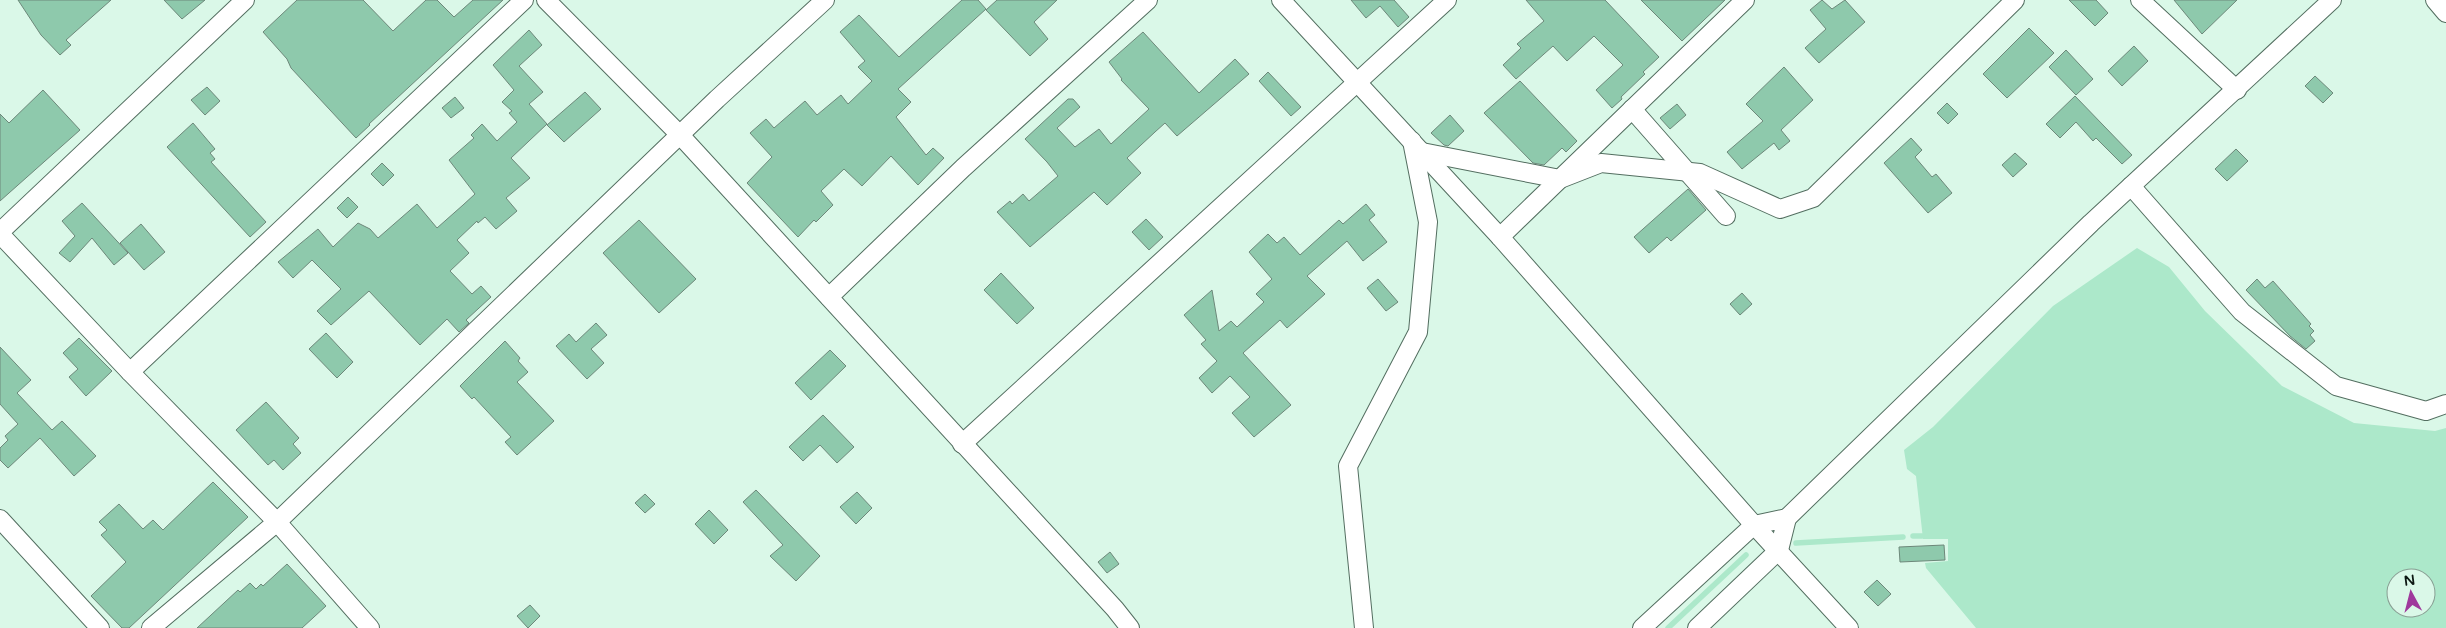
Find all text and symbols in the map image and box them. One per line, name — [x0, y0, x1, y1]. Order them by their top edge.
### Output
north arrow — [2386, 568, 2436, 618]
text: N — [2403, 571, 2416, 590]

